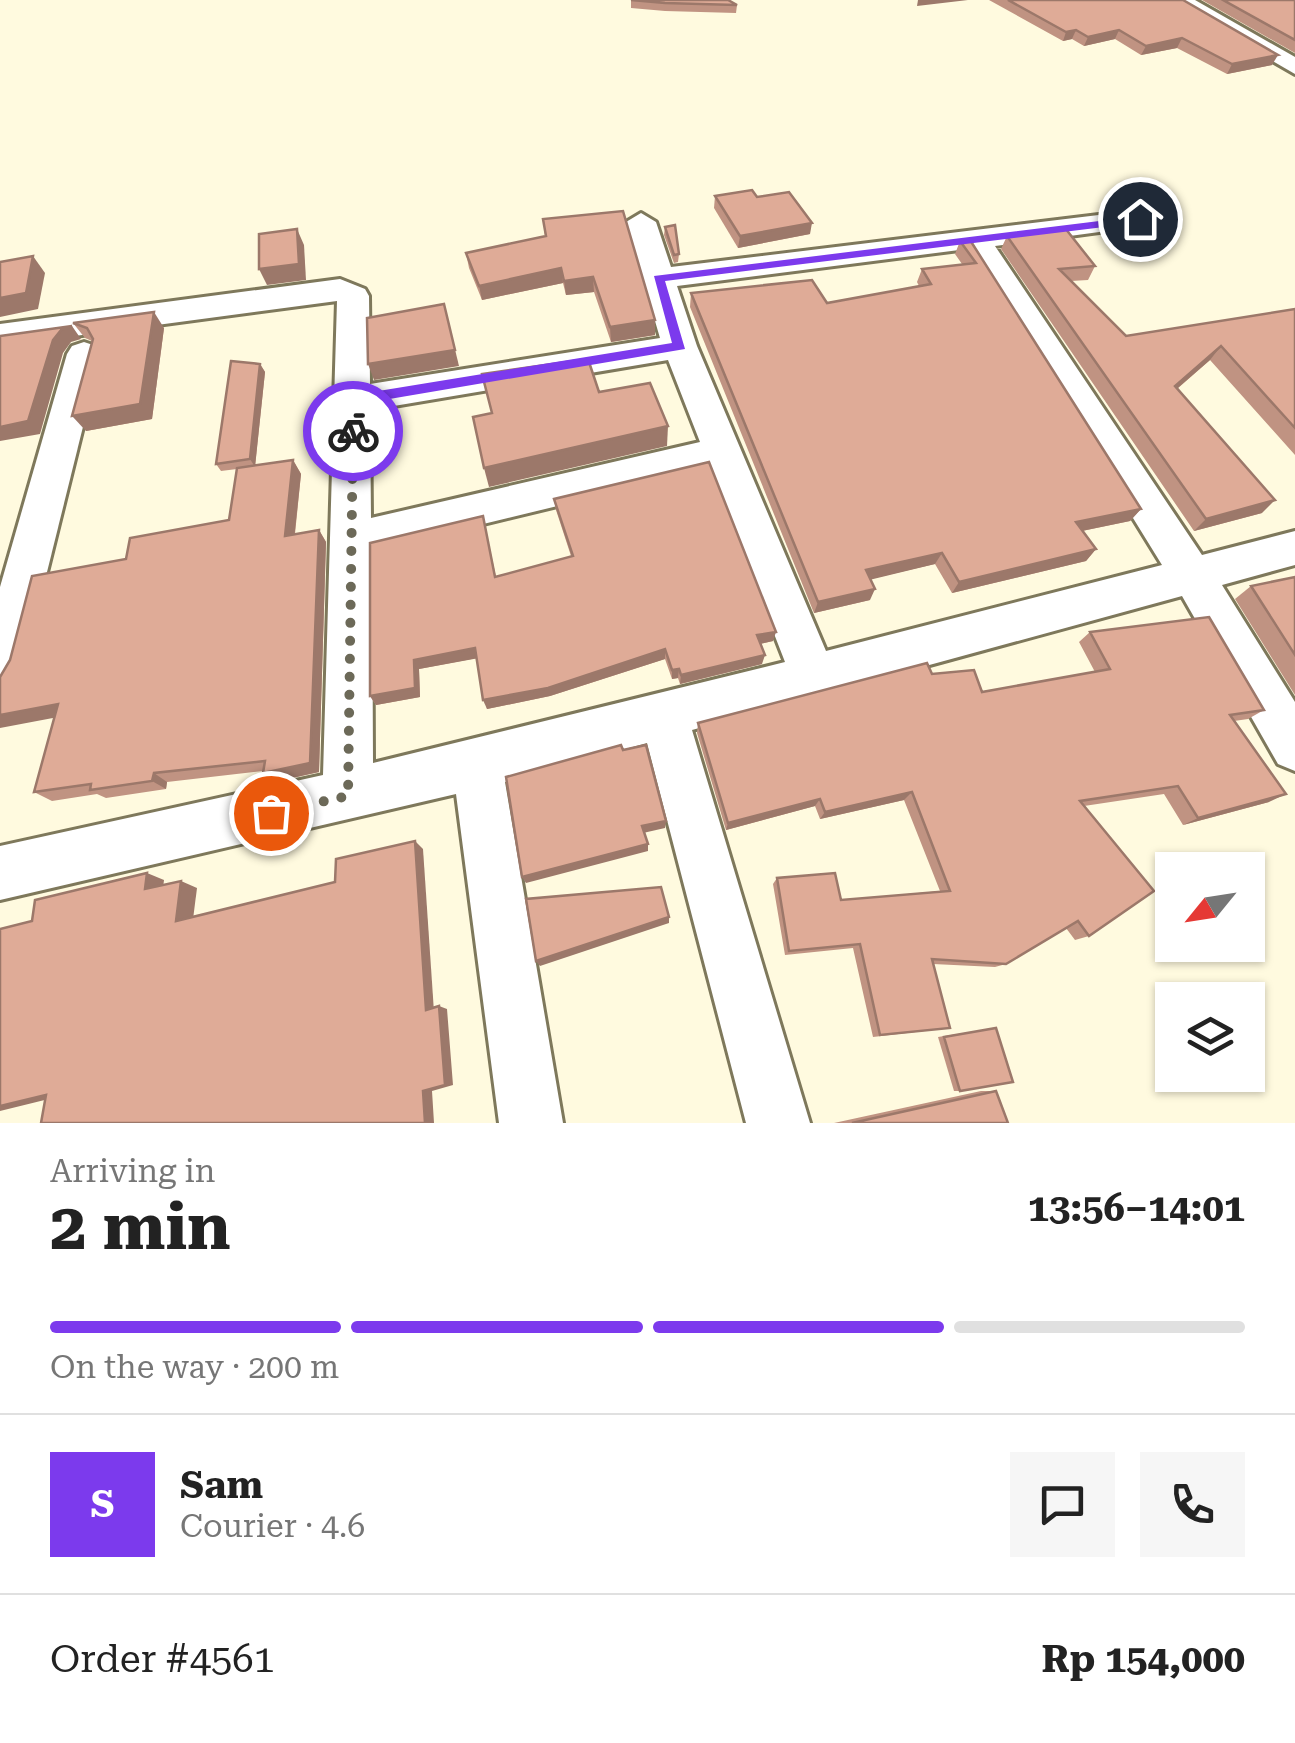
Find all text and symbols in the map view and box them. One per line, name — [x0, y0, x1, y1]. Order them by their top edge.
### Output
pin — [1098, 177, 1183, 262]
icon: home — [1113, 192, 1168, 247]
courier — [303, 381, 403, 481]
icon: bike — [326, 404, 381, 459]
pin — [229, 771, 314, 856]
icon: bag — [244, 786, 299, 841]
north arrow — [1155, 852, 1265, 962]
map controls — [1155, 852, 1265, 1092]
button: layers — [1155, 982, 1265, 1092]
text: Arriving in — [50, 1152, 215, 1190]
text: 13:56–14:01 — [1028, 1186, 1245, 1230]
text: 2 min — [50, 1189, 231, 1265]
text: On the way · 200 m — [50, 1348, 339, 1386]
button: chat — [1010, 1452, 1115, 1557]
button: phone — [1140, 1452, 1245, 1557]
text: Sam — [180, 1463, 263, 1507]
text: S — [91, 1482, 114, 1526]
text: Courier · 4.6 — [180, 1507, 365, 1545]
text: Order #4561 — [50, 1637, 275, 1681]
text: Rp 154,000 — [1042, 1637, 1245, 1681]

